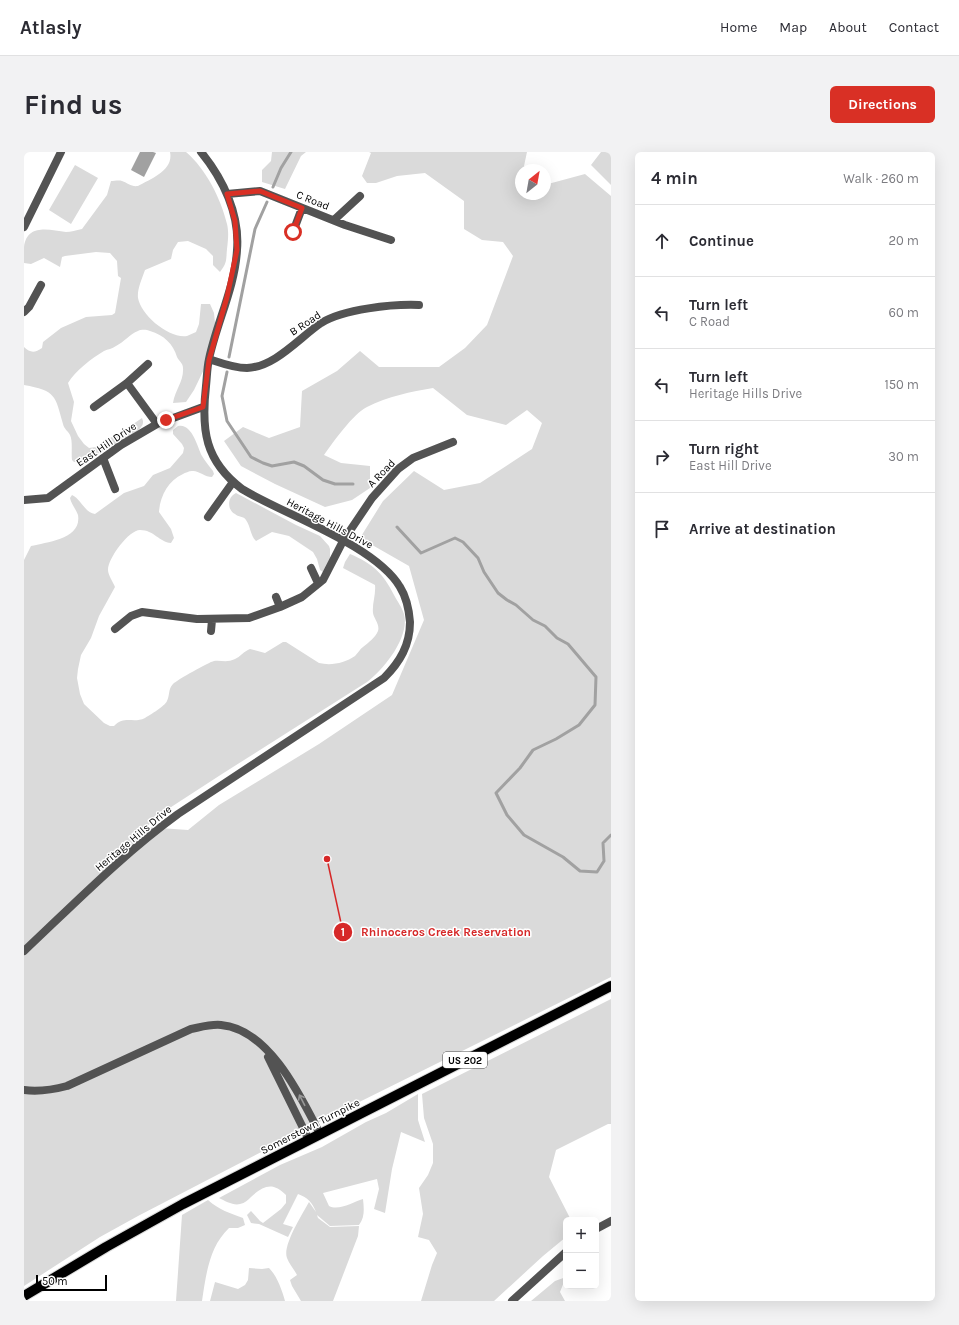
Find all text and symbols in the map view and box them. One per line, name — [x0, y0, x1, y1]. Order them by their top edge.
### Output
text: Atlasly — [20, 17, 82, 39]
text: Home — [720, 19, 757, 36]
text: Map — [779, 19, 807, 36]
text: About — [829, 19, 867, 36]
text: Contact — [889, 19, 939, 36]
button: Directions — [830, 86, 935, 123]
text: Find us — [24, 88, 123, 121]
north arrow — [515, 164, 551, 200]
text: 4 min — [651, 168, 698, 188]
text: Walk · 260 m — [843, 171, 919, 186]
street label: C Road — [294, 188, 331, 213]
route start — [284, 223, 302, 241]
icon: ahead — [651, 230, 673, 252]
text: Continue — [689, 232, 754, 250]
text: 20 m — [889, 233, 919, 248]
text: Turn left — [689, 296, 748, 314]
icon: left — [651, 302, 673, 324]
text: 60 m — [889, 305, 919, 320]
street label: B Road — [287, 308, 323, 339]
text: C Road — [689, 314, 730, 329]
text: Turn left — [689, 368, 748, 386]
icon: left — [651, 374, 673, 396]
text: 150 m — [884, 377, 919, 392]
text: Heritage Hills Drive — [689, 386, 802, 401]
route end — [157, 411, 175, 429]
street label: East Hill Drive — [74, 419, 139, 469]
text: Turn right — [689, 440, 759, 458]
icon: right — [651, 446, 673, 468]
text: 30 m — [888, 449, 919, 464]
street label: A Road — [365, 457, 398, 490]
text: East Hill Drive — [689, 458, 772, 473]
street label: Heritage Hills Drive — [284, 495, 375, 552]
icon: arrive — [651, 518, 673, 540]
text: Arrive at destination — [689, 520, 836, 538]
street label: Heritage Hills Drive — [92, 802, 174, 874]
callout: Rhinoceros Creek Reservation — [333, 920, 539, 944]
text: 1 — [341, 925, 345, 939]
text: Rhinoceros Creek Reservation — [361, 925, 531, 939]
road number: US 202 — [443, 1052, 487, 1068]
one-way arrow — [298, 1094, 305, 1106]
street label: Somerstown Turnpike — [259, 1096, 362, 1157]
map controls — [563, 1217, 599, 1289]
button: + — [563, 1217, 599, 1253]
button: − — [563, 1253, 599, 1289]
scale bar — [36, 1273, 107, 1292]
text: 50 m — [42, 1275, 68, 1288]

